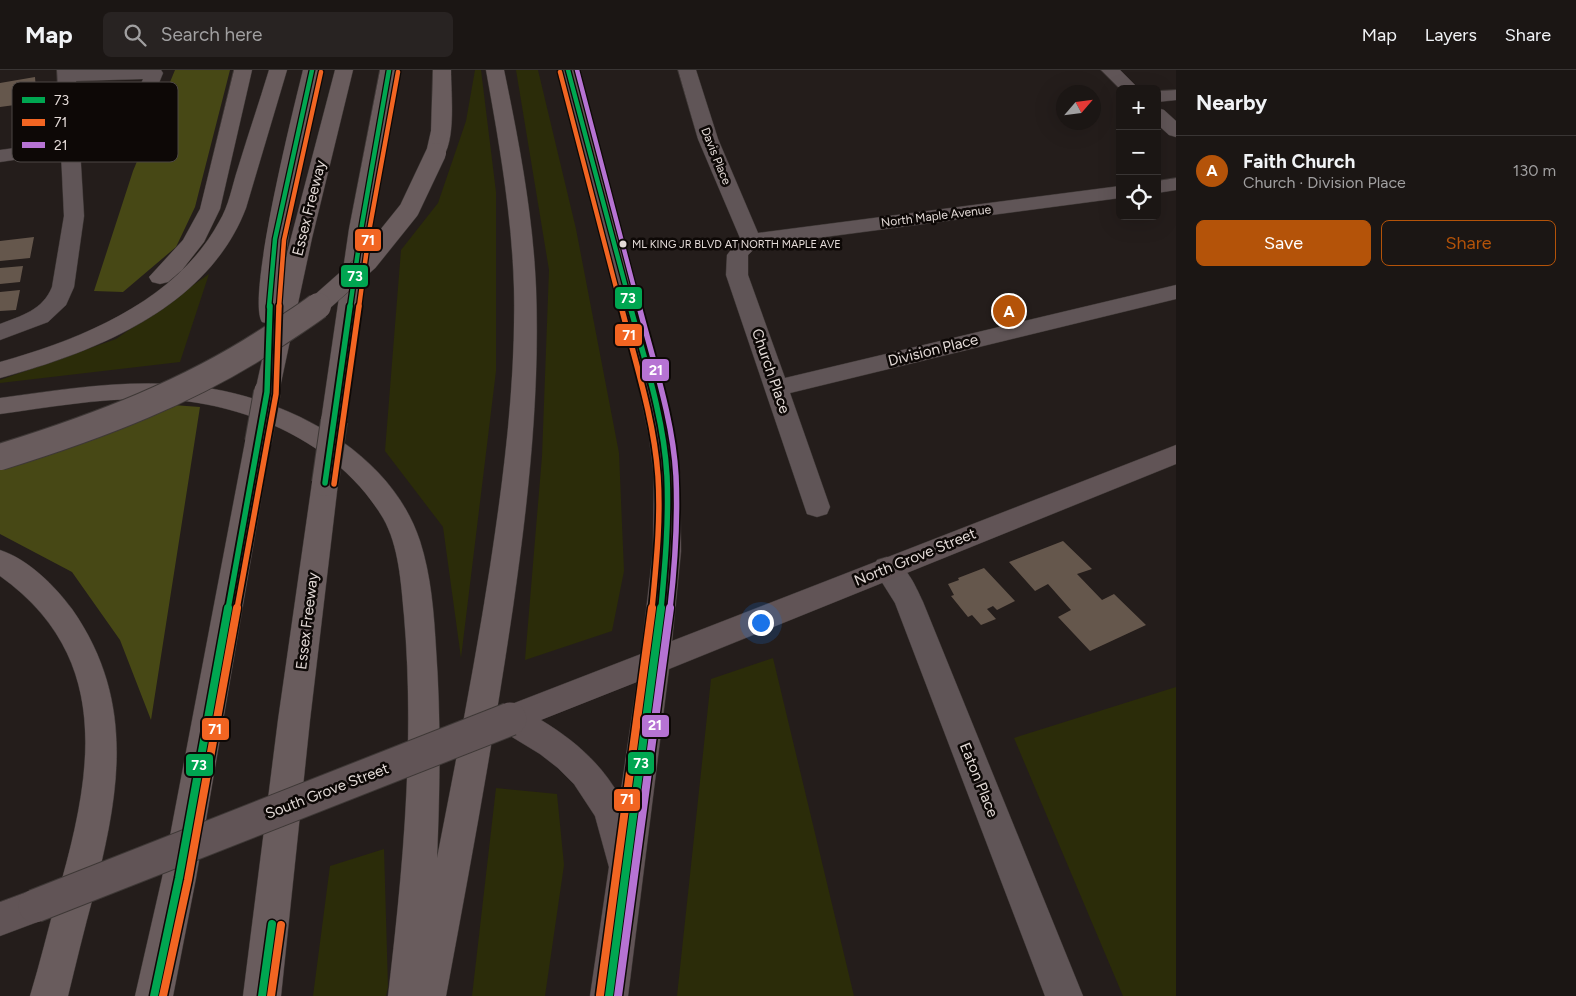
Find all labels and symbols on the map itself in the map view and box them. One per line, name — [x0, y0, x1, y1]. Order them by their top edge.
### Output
legend — [12, 82, 178, 162]
north arrow — [1056, 85, 1101, 130]
text: 73 — [54, 92, 69, 109]
text: 71 — [54, 114, 67, 131]
street label: Davis Place — [698, 125, 734, 187]
text: 21 — [54, 137, 68, 154]
street label: Essex Freeway — [288, 158, 330, 258]
street label: North Maple Avenue — [880, 202, 992, 230]
line badge: 71 — [354, 228, 382, 252]
text: 71 — [361, 232, 375, 249]
place label: ML KING JR BLVD AT NORTH MAPLE AVE — [632, 238, 841, 251]
marker: ML KING JR BLVD AT NORTH MAPLE AVE — [618, 239, 628, 249]
line badge: 73 — [340, 264, 369, 288]
text: 73 — [347, 268, 363, 285]
line badge: 73 — [614, 286, 643, 310]
text: 73 — [620, 290, 636, 307]
pin: A — [993, 292, 1025, 330]
line badge: 71 — [614, 323, 643, 347]
street label: Church Place — [748, 326, 794, 416]
text: 71 — [622, 327, 636, 344]
street label: Division Place — [886, 330, 980, 370]
line badge: 21 — [641, 358, 670, 382]
text: 21 — [649, 362, 663, 379]
street label: North Grove Street — [852, 524, 979, 590]
street label: Essex Freeway — [292, 571, 322, 671]
your location — [748, 610, 774, 636]
line badge: 21 — [641, 714, 670, 738]
line badge: 71 — [201, 717, 230, 741]
text: 21 — [648, 717, 662, 734]
text: 71 — [208, 721, 222, 738]
street label: Eaton Place — [956, 740, 1002, 820]
line badge: 73 — [627, 751, 655, 775]
line badge: 73 — [185, 753, 214, 777]
text: 73 — [633, 755, 649, 772]
text: 73 — [191, 757, 207, 774]
street label: South Grove Street — [263, 759, 391, 823]
line badge: 71 — [613, 788, 641, 812]
text: 71 — [620, 791, 634, 808]

